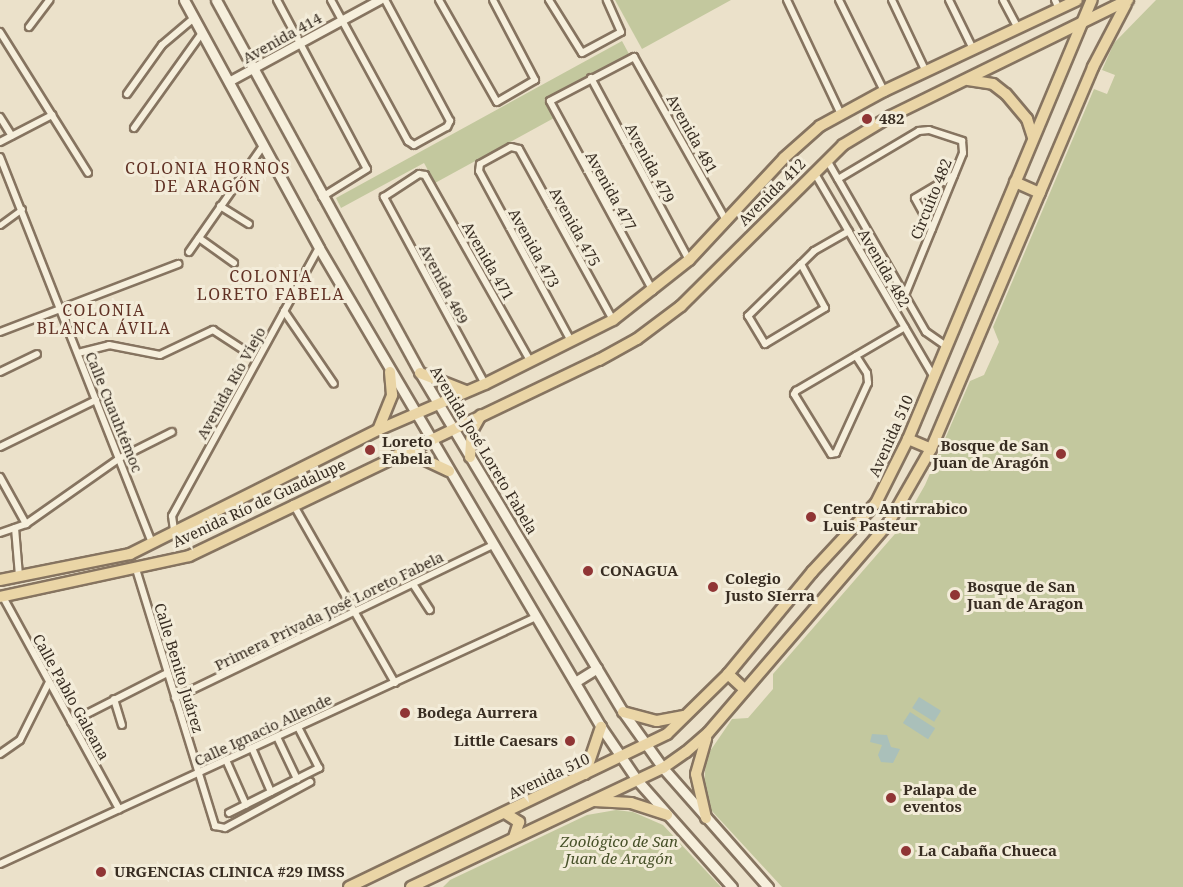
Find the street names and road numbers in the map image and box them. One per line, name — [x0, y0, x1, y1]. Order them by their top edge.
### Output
street label: Avenida 414 — [239, 9, 325, 67]
street label: Avenida 481 — [663, 91, 721, 177]
street label: Avenida 479 — [621, 120, 679, 206]
street label: Avenida 477 — [582, 148, 640, 234]
street label: Avenida 412 — [735, 155, 809, 229]
street label: Circuito 482 — [907, 156, 955, 242]
street label: Avenida 475 — [546, 184, 604, 270]
street label: Avenida 473 — [505, 205, 563, 291]
street label: Avenida 471 — [458, 219, 518, 303]
street label: Avenida 482 — [854, 226, 914, 310]
street label: Avenida 469 — [415, 241, 473, 327]
street label: Avenida Río Viejo — [193, 324, 269, 442]
street label: Calle Cuauhtémoc — [82, 349, 146, 475]
street label: Avenida José Loreto Fabela — [427, 363, 541, 537]
street label: Avenida 510 — [865, 392, 917, 480]
street label: Avenida Río de Guadalupe — [170, 455, 348, 551]
street label: Primera Privada José Loreto Fabela — [212, 548, 446, 674]
street label: Calle Benito Juárez — [151, 601, 207, 735]
street label: Calle Pablo Galeana — [29, 631, 113, 763]
street label: Calle Ignacio Allende — [191, 690, 335, 770]
street label: Avenida 510 — [506, 749, 592, 803]

